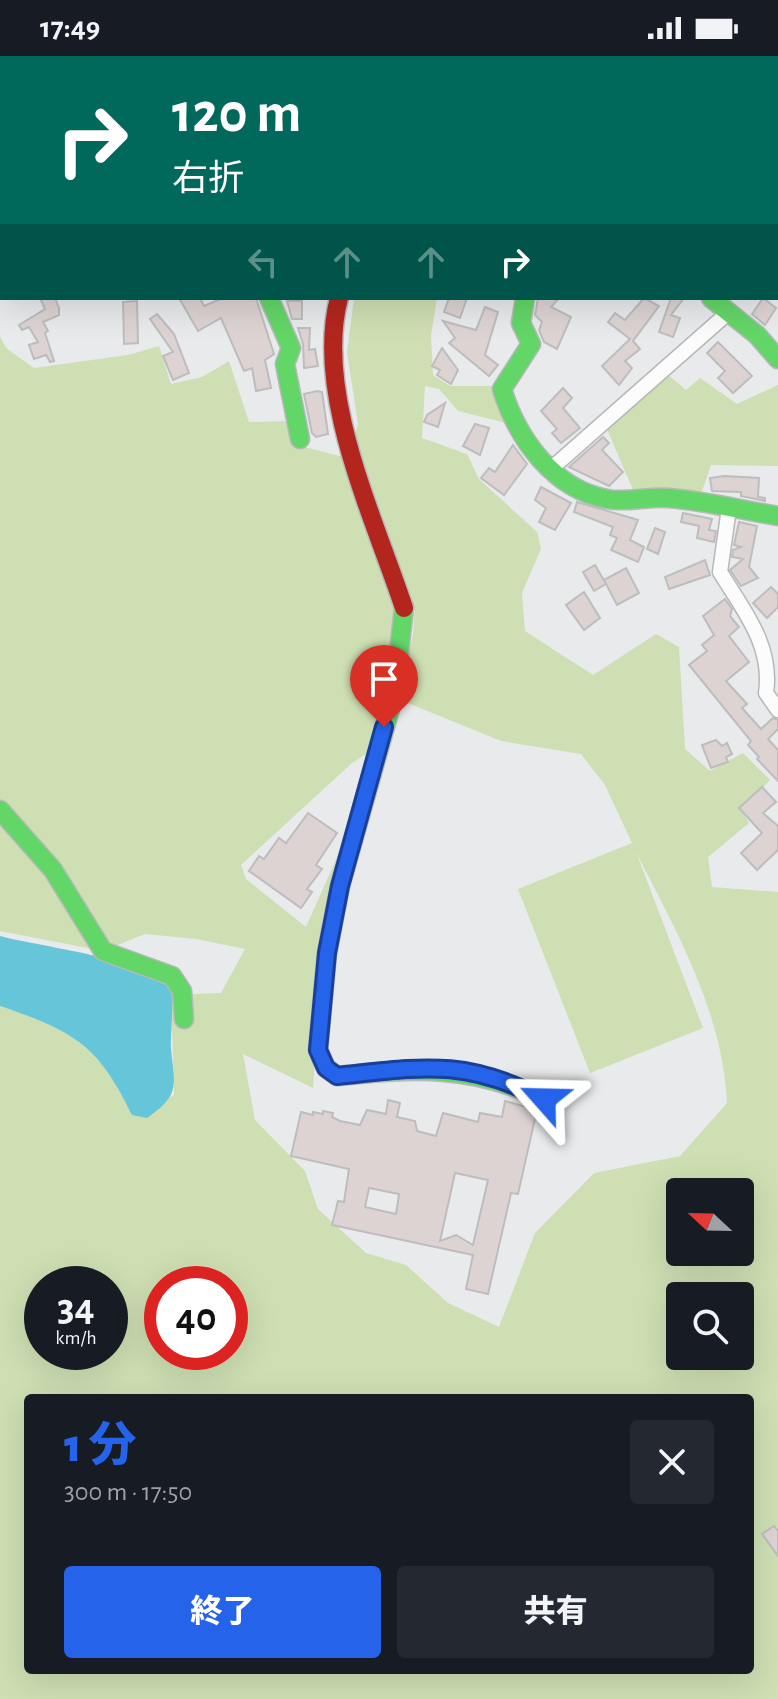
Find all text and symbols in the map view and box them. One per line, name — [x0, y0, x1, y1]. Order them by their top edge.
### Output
text: 17:49 — [40, 13, 100, 43]
text: 120 m — [172, 86, 301, 142]
icon: right — [40, 88, 144, 192]
text: 右折 — [172, 161, 244, 197]
icon: left — [241, 240, 285, 284]
icon: ahead — [325, 240, 369, 284]
icon: ahead — [409, 240, 453, 284]
icon: right — [493, 240, 537, 284]
pin — [350, 645, 418, 727]
icon: arrive — [362, 657, 406, 701]
position arrow — [502, 1057, 586, 1141]
north arrow — [666, 1178, 754, 1266]
map controls — [666, 1178, 754, 1370]
speed limit sign: 40 — [144, 1266, 248, 1370]
button: search — [666, 1282, 754, 1370]
text: 34 — [57, 1288, 95, 1328]
text: km/h — [55, 1328, 97, 1348]
button: close — [630, 1420, 714, 1504]
text: 1 分 — [64, 1423, 137, 1471]
text: 300 m · 17:50 — [64, 1479, 192, 1505]
button: 終了 — [64, 1566, 381, 1658]
button: 共有 — [397, 1566, 714, 1658]

